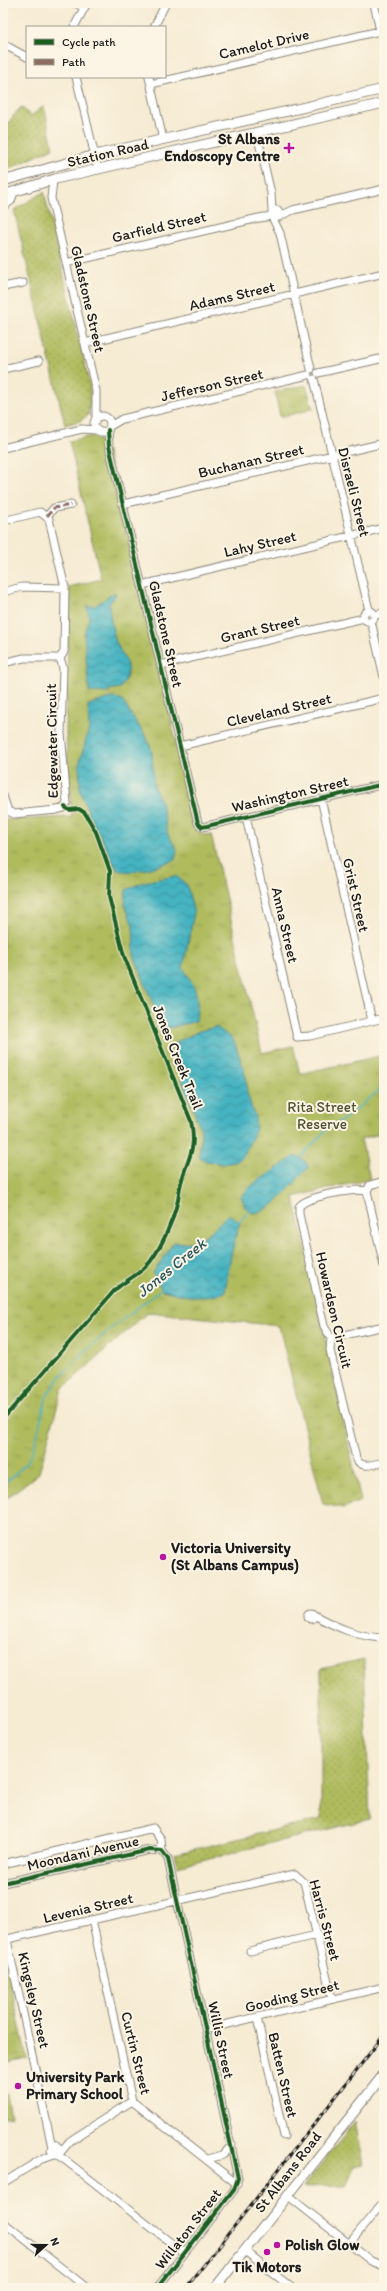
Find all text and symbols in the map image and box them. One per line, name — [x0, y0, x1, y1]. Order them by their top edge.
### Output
street label: Camelot Drive — [217, 25, 311, 63]
legend — [26, 26, 166, 78]
text: Cycle path — [62, 35, 116, 49]
text: Path — [62, 55, 85, 69]
place label: St Albans Endoscopy Centre — [164, 130, 280, 166]
street label: Station Road — [65, 135, 151, 171]
marker: St Albans Endoscopy Centre — [283, 142, 295, 154]
street label: Garfield Street — [110, 207, 208, 247]
street label: Gladstone Street — [67, 244, 109, 354]
street label: Adams Street — [187, 277, 277, 315]
street label: Jefferson Street — [159, 364, 265, 406]
street label: Buchanan Street — [196, 440, 306, 482]
street label: Disraeli Street — [334, 445, 374, 539]
street label: Lahy Street — [222, 527, 298, 561]
street label: Gladstone Street — [145, 579, 187, 689]
street label: Grant Street — [219, 611, 302, 647]
street label: Edgewater Circuit — [42, 683, 62, 799]
street label: Cleveland Street — [225, 689, 334, 731]
street label: Washington Street — [230, 772, 350, 816]
street label: Grist Street — [339, 856, 373, 934]
street label: Anna Street — [268, 885, 303, 965]
street label: Jones Creek Trail — [149, 1002, 207, 1113]
park label: Rita Street Reserve — [287, 1098, 357, 1133]
water label: Jones Creek — [133, 1233, 210, 1301]
street label: Howardson Circuit — [312, 1250, 356, 1370]
place label: Victoria University (St Albans Campus) — [171, 1539, 299, 1575]
marker: Victoria University (St Albans Campus) — [158, 1552, 168, 1562]
street label: Moondani Avenue — [25, 1831, 141, 1875]
street label: Harris Street — [305, 1877, 345, 1963]
street label: Levenia Street — [41, 1889, 135, 1927]
street label: Kingsley Street — [14, 1950, 54, 2050]
street label: Gooding Street — [243, 1976, 341, 2016]
street label: Willis Street — [204, 2000, 238, 2081]
street label: Curtin Street — [117, 2010, 155, 2097]
street label: Batten Street — [264, 2030, 302, 2120]
place label: University Park Primary School — [26, 2068, 125, 2104]
marker: University Park Primary School — [13, 2081, 23, 2091]
street label: St Albans Road — [251, 2128, 325, 2216]
street label: Willaton Street — [151, 2185, 225, 2273]
north arrow — [26, 2225, 66, 2265]
text: N — [47, 2236, 62, 2247]
place label: Polish Glow — [285, 2236, 360, 2254]
marker: Polish Glow — [272, 2240, 282, 2250]
marker: Tik Motors — [262, 2247, 272, 2257]
place label: Tik Motors — [232, 2258, 302, 2276]

